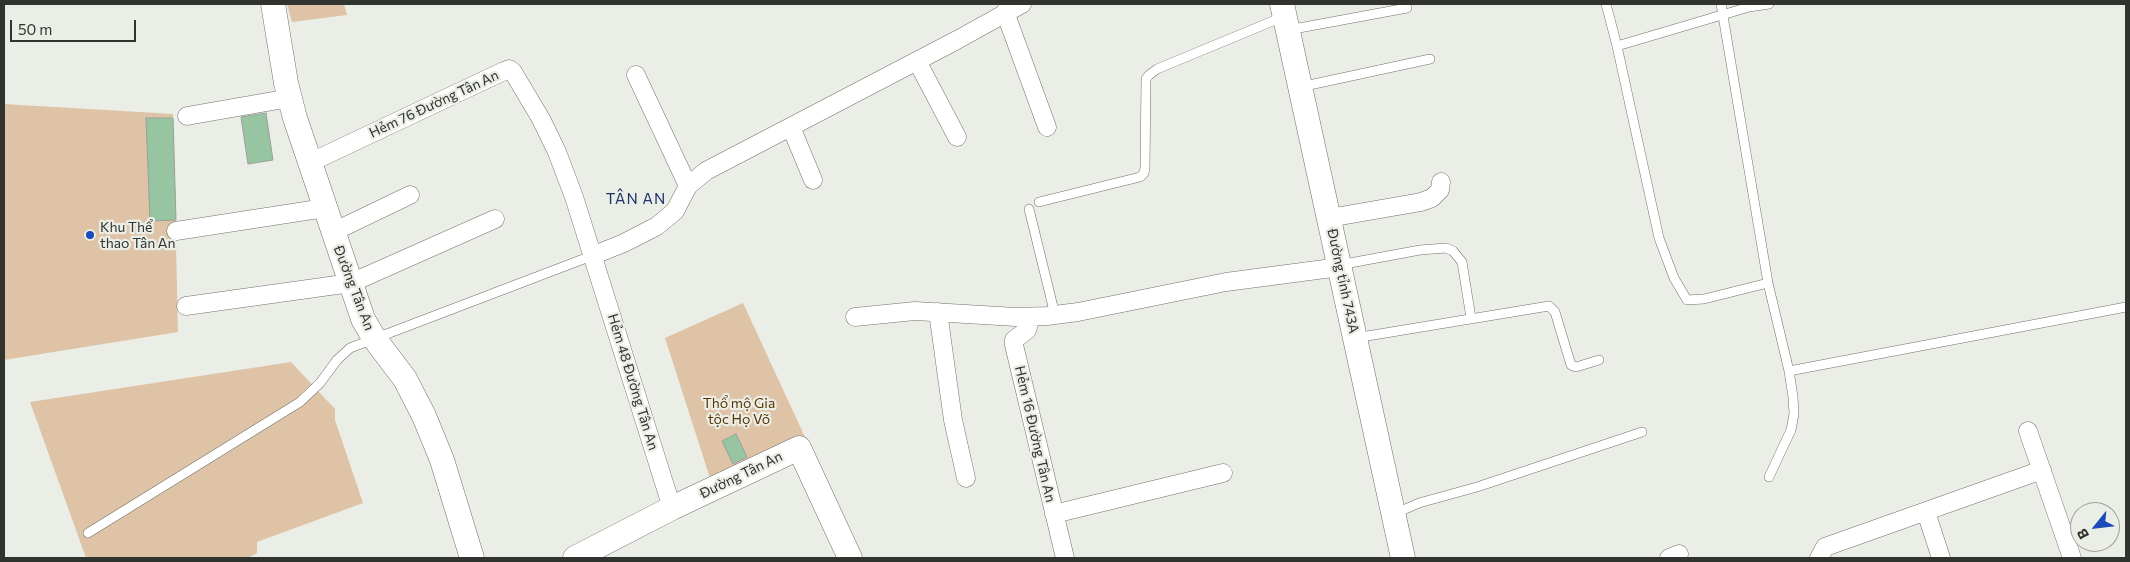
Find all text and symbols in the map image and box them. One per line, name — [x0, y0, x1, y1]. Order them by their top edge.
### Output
scale bar — [12, 10, 139, 42]
text: 50 m — [18, 20, 52, 38]
street label: Hẻm 76 Đường Tân An — [367, 67, 501, 141]
district label: TÂN AN — [605, 190, 667, 208]
place label: Khu Thể thao Tân An — [100, 219, 176, 252]
street label: Đường tỉnh 743A — [1324, 227, 1362, 335]
marker: Khu Thể thao Tân An — [84, 229, 96, 241]
street label: Đường Tân An — [330, 243, 378, 333]
street label: Hẻm 48 Đường Tân An — [604, 312, 662, 452]
street label: Hẻm 16 Đường Tân An — [1011, 364, 1059, 504]
park label: Thổ mộ Gia tộc Họ Võ — [703, 395, 775, 428]
street label: Đường Tân An — [697, 448, 785, 502]
north arrow — [2070, 502, 2120, 552]
text: B — [2073, 526, 2092, 542]

